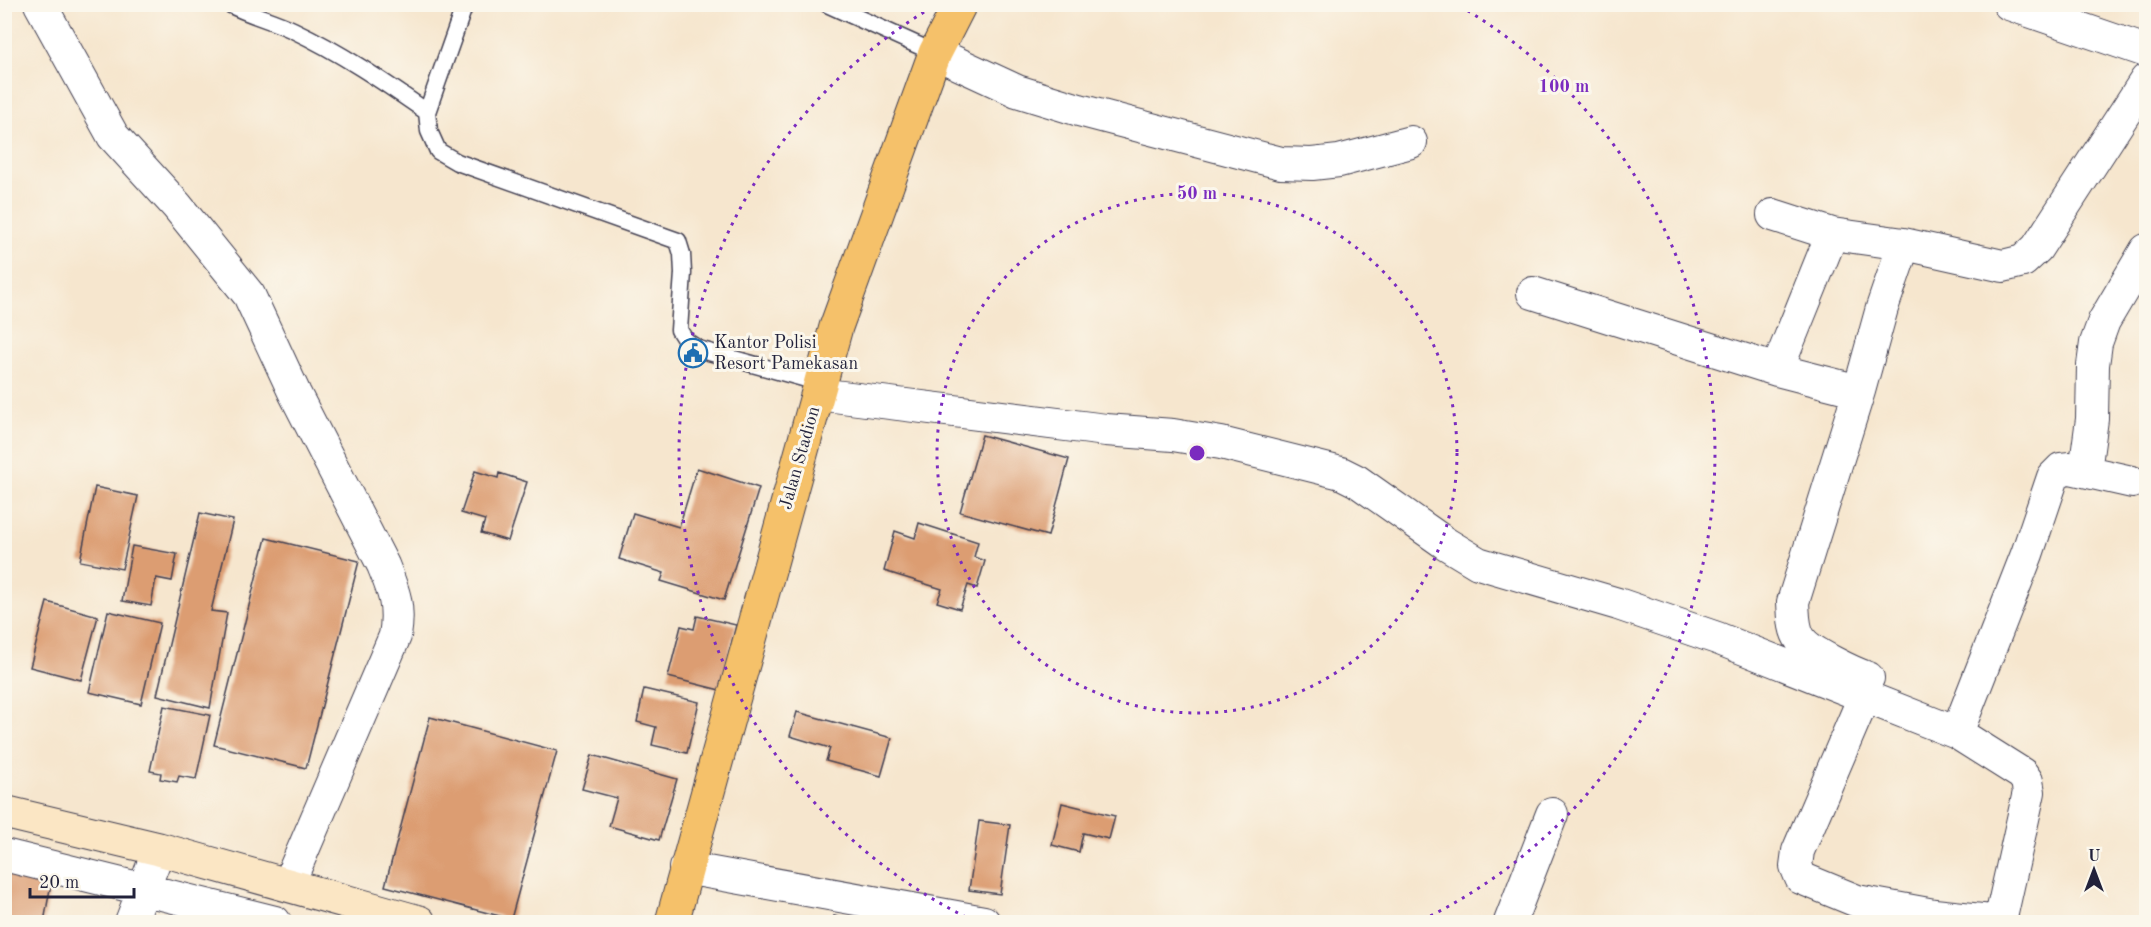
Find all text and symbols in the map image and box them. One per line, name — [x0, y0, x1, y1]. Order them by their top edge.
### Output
text: 100 m — [1539, 78, 1589, 96]
text: 50 m — [1177, 185, 1217, 203]
place label: Kantor Polisi Resort Pamekasan — [714, 334, 858, 373]
public building icon: Kantor Polisi Resort Pamekasan — [677, 337, 709, 369]
street label: Jalan Stadion — [777, 404, 823, 512]
centre of rings — [1187, 443, 1207, 463]
north arrow — [2064, 840, 2124, 900]
text: U — [2088, 849, 2101, 865]
scale bar — [30, 861, 134, 899]
text: 20 m — [39, 874, 79, 892]

